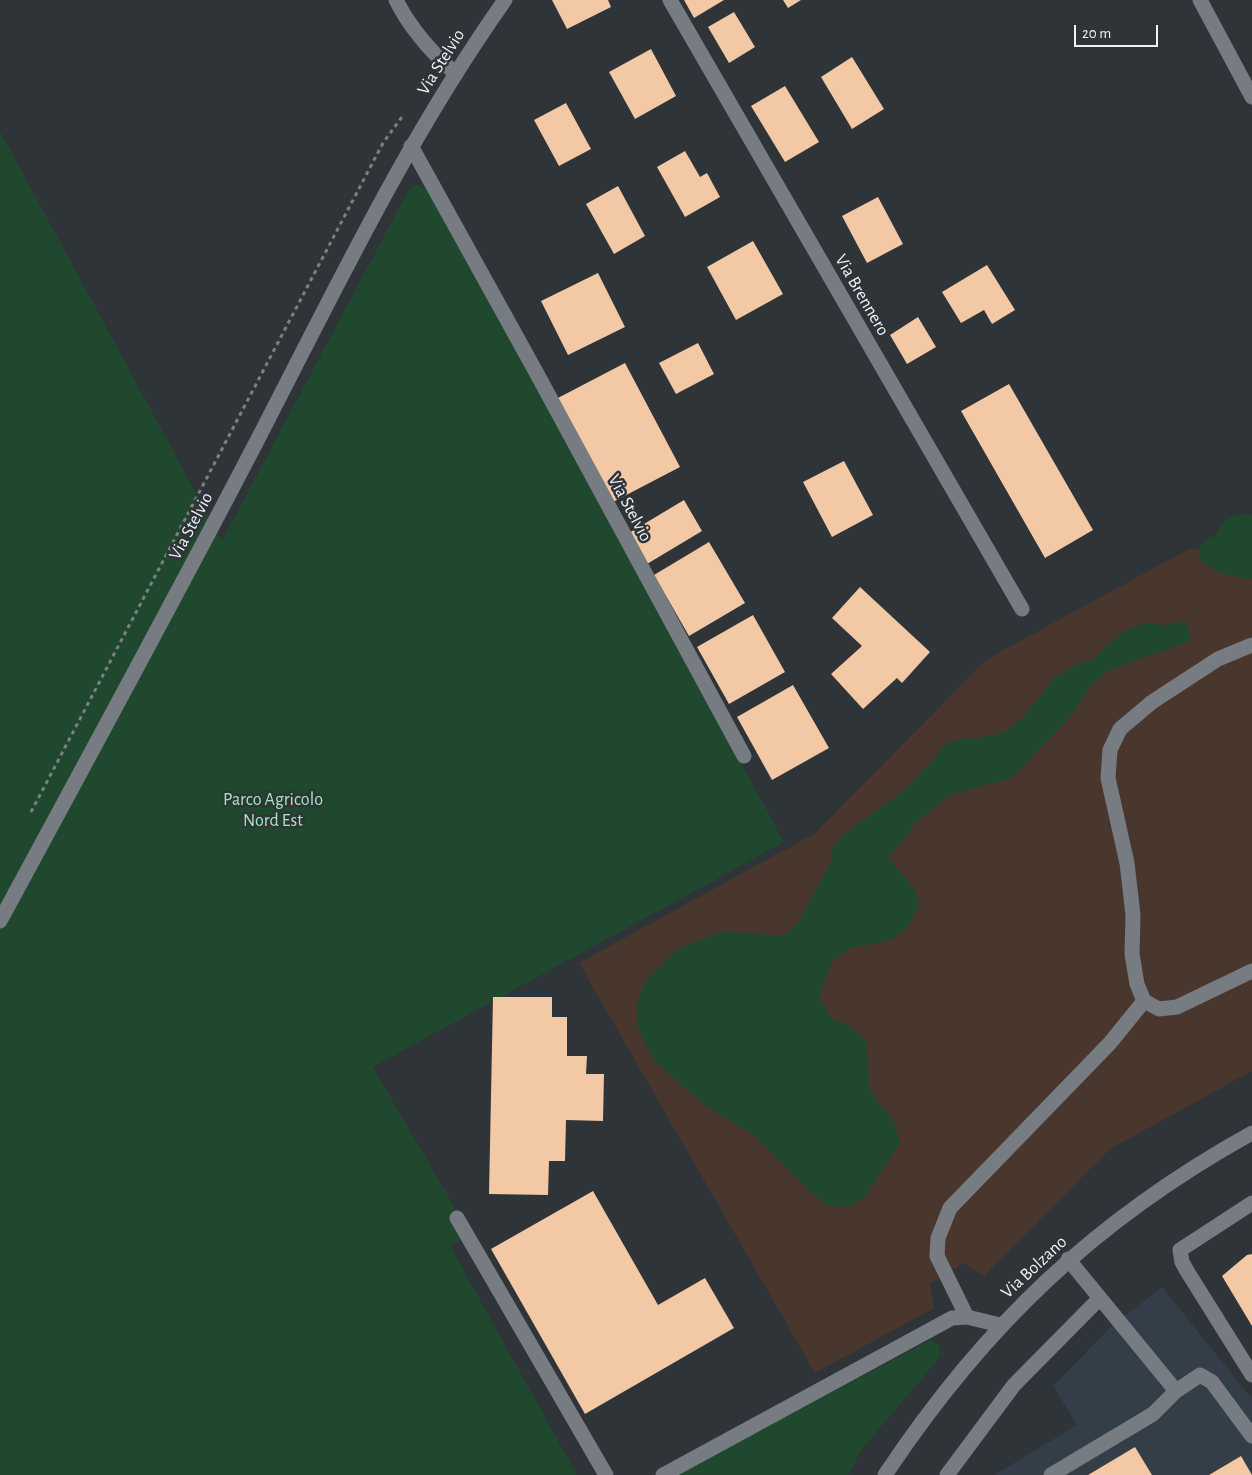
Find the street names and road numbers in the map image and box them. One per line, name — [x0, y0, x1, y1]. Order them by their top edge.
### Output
street label: Via Stelvio — [412, 25, 470, 99]
street label: Via Brennero — [830, 250, 894, 340]
street label: Via Stelvio — [603, 471, 657, 545]
street label: Via Stelvio — [164, 489, 218, 563]
street label: Via Bolzano — [997, 1231, 1071, 1303]

